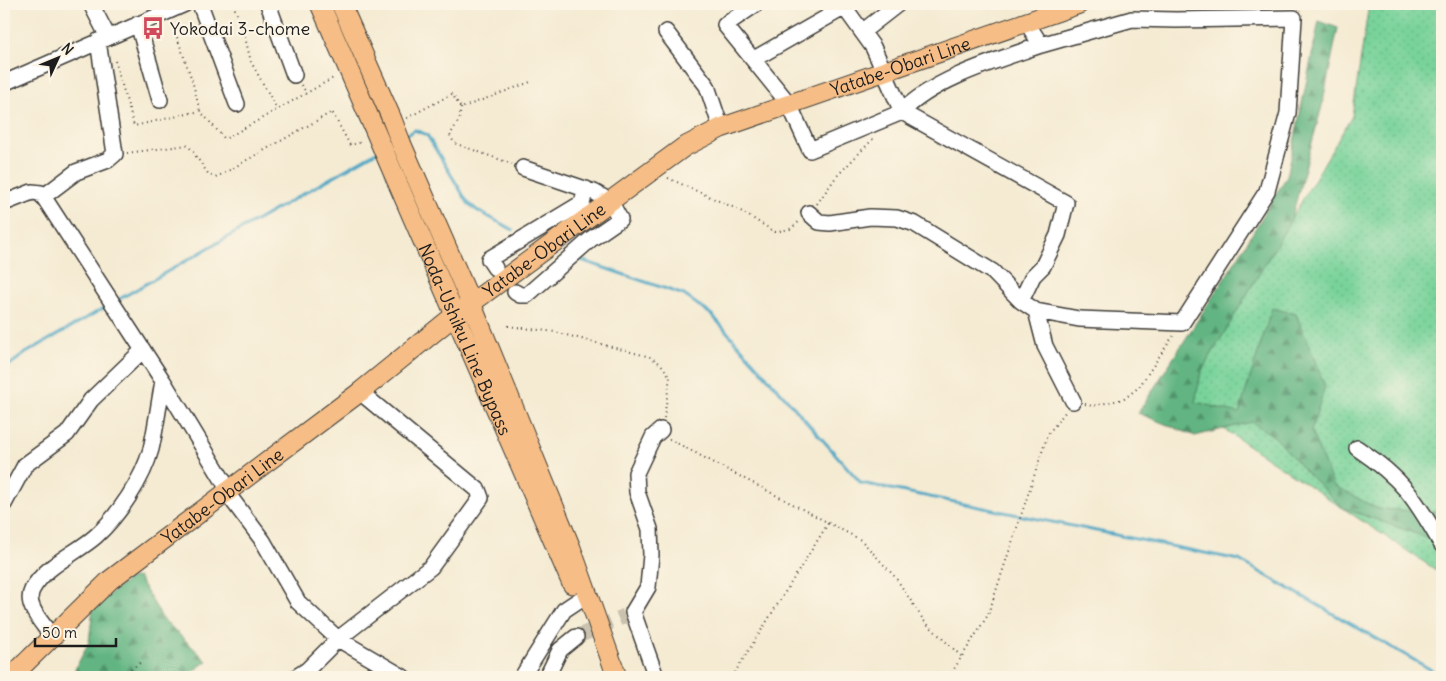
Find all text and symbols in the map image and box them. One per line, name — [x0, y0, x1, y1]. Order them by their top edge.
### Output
bus stop icon: Yokodai 3-chome — [140, 15, 166, 41]
place label: Yokodai 3-chome — [170, 17, 310, 40]
street label: Yatabe-Obari Line — [827, 31, 973, 101]
north arrow — [32, 32, 82, 82]
text: N — [58, 39, 77, 59]
street label: Yatabe-Obari Line — [478, 197, 610, 302]
street label: Noda-Ushiku Line Bypass — [414, 240, 517, 439]
street label: Yatabe-Obari Line — [157, 442, 288, 549]
scale bar — [35, 616, 116, 648]
text: 50 m — [42, 623, 77, 642]

